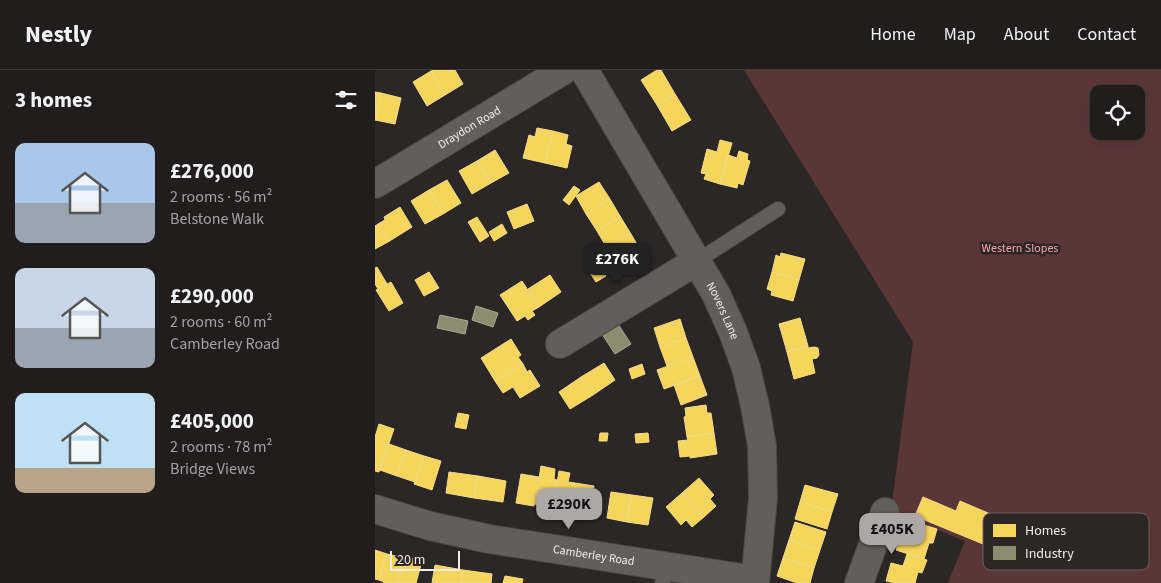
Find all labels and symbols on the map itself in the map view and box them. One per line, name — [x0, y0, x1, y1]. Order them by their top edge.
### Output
street label: Draydon Road — [435, 102, 504, 153]
park label: Western Slopes — [982, 240, 1058, 257]
pin: £276K — [582, 242, 652, 285]
street label: Novers Lane — [702, 279, 743, 342]
pin: £290K — [534, 488, 604, 530]
pin: £405K — [857, 512, 927, 555]
legend — [983, 513, 1149, 570]
text: Homes — [1025, 521, 1066, 541]
street label: Camberley Road — [552, 541, 636, 570]
text: Industry — [1025, 544, 1074, 564]
scale bar — [390, 548, 460, 571]

